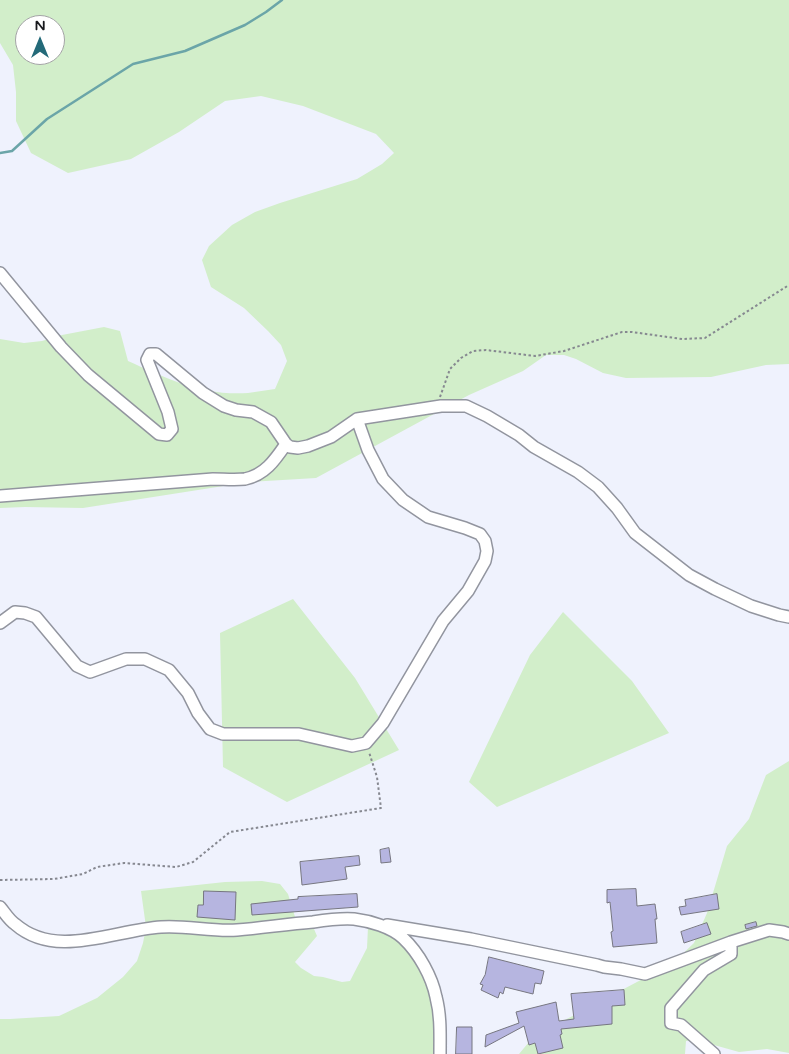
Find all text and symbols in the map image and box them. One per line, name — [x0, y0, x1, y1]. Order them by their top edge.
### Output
north arrow — [15, 15, 65, 65]
text: N — [34, 17, 46, 34]

